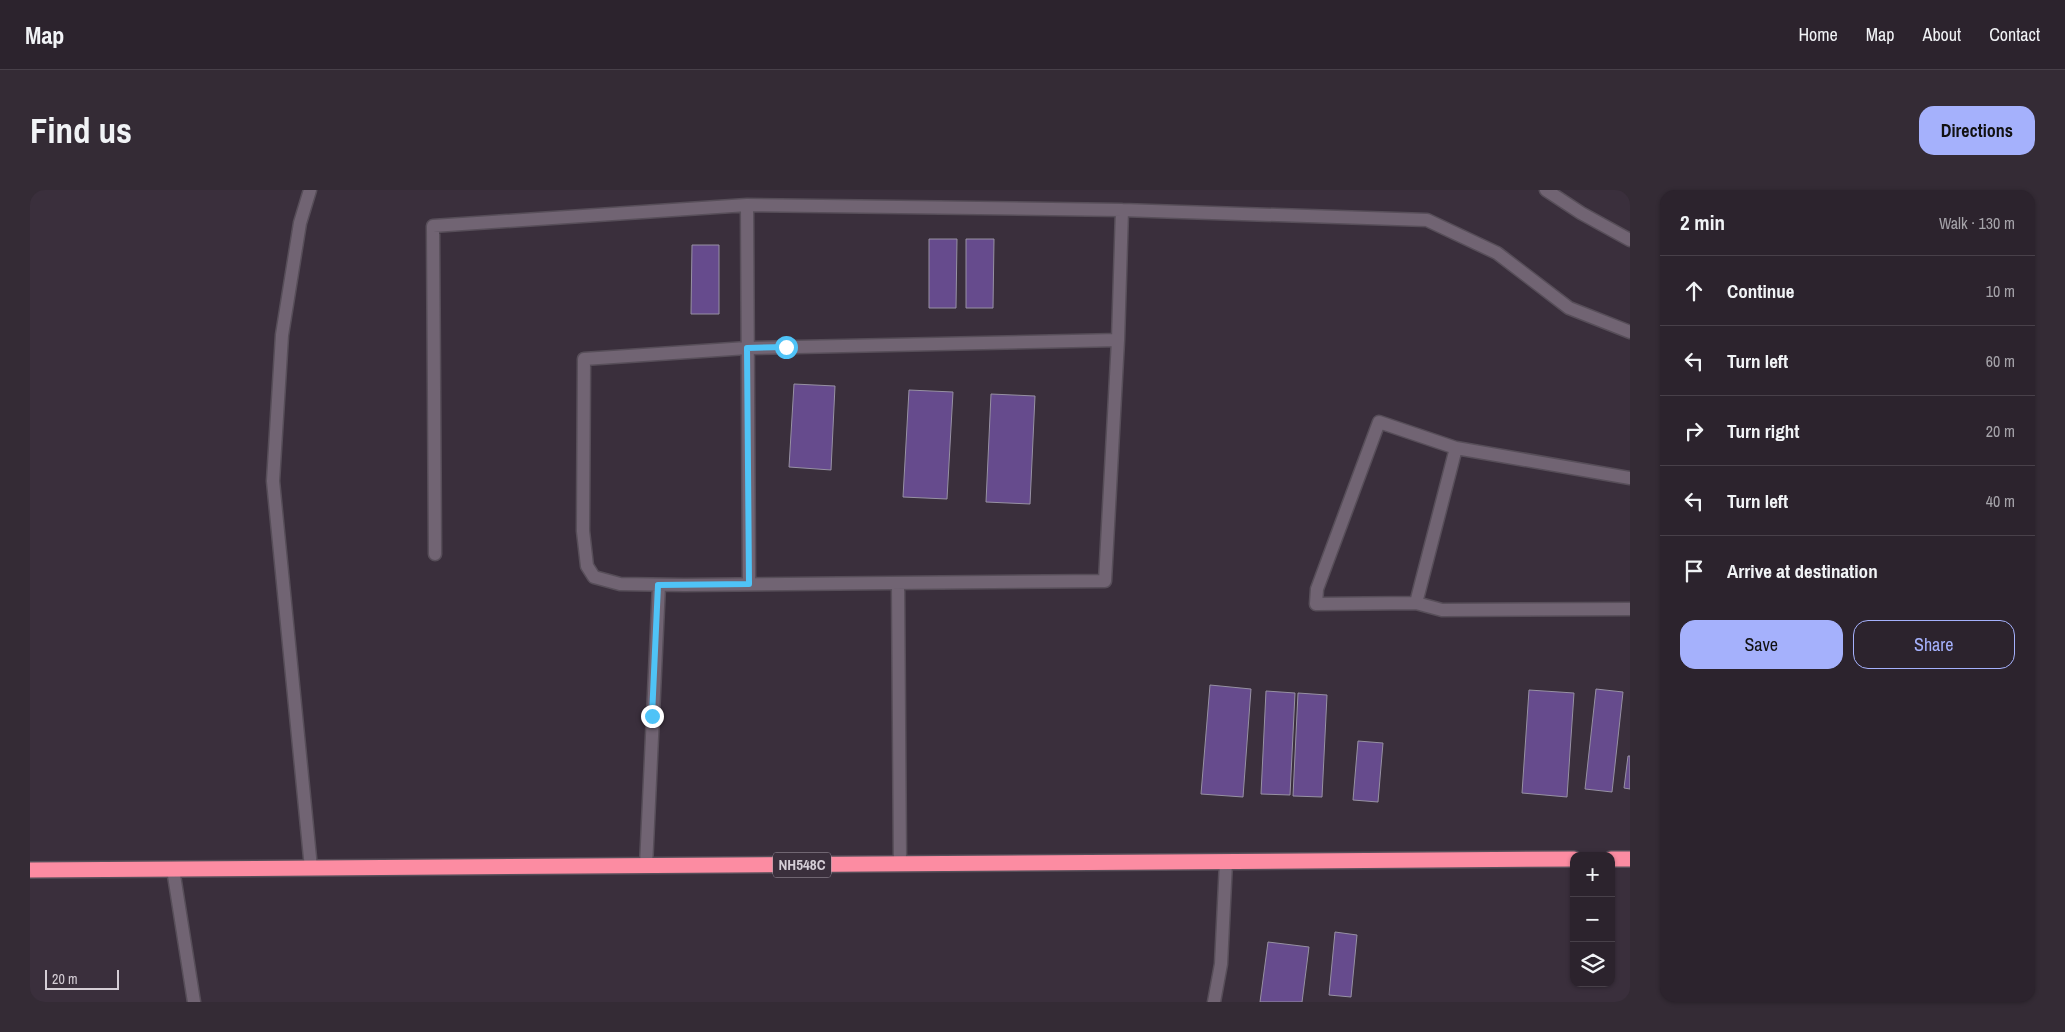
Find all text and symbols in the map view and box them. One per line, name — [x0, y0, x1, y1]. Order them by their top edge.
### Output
text: Map — [25, 19, 64, 51]
text: Home — [1798, 22, 1838, 47]
text: Map — [1866, 22, 1895, 47]
text: About — [1923, 22, 1961, 47]
text: Contact — [1989, 22, 2040, 47]
button: Directions — [1919, 106, 2035, 155]
text: Find us — [30, 107, 132, 154]
text: 2 min — [1680, 208, 1725, 237]
text: Walk · 130 m — [1939, 212, 2015, 234]
icon: ahead — [1680, 277, 1708, 305]
text: Continue — [1727, 278, 1795, 304]
text: 10 m — [1986, 280, 2015, 302]
route start — [775, 336, 798, 359]
icon: left — [1680, 347, 1708, 375]
text: Turn left — [1727, 348, 1788, 374]
text: 60 m — [1986, 350, 2015, 372]
icon: right — [1680, 417, 1708, 445]
text: Turn right — [1727, 418, 1799, 444]
text: 20 m — [1986, 420, 2015, 442]
icon: left — [1680, 487, 1708, 515]
text: Turn left — [1727, 488, 1788, 514]
text: 40 m — [1986, 490, 2015, 512]
icon: arrive — [1680, 557, 1708, 585]
text: Arrive at destination — [1727, 558, 1878, 584]
button: Save — [1680, 620, 1843, 669]
button: Share — [1853, 620, 2015, 669]
route end — [641, 705, 664, 728]
road number: NH548C — [773, 852, 831, 878]
map controls — [1570, 852, 1615, 987]
button: + — [1570, 852, 1615, 897]
button: − — [1570, 897, 1615, 942]
button: layers — [1570, 942, 1615, 987]
scale bar — [45, 967, 119, 990]
text: 20 m — [52, 970, 78, 988]

